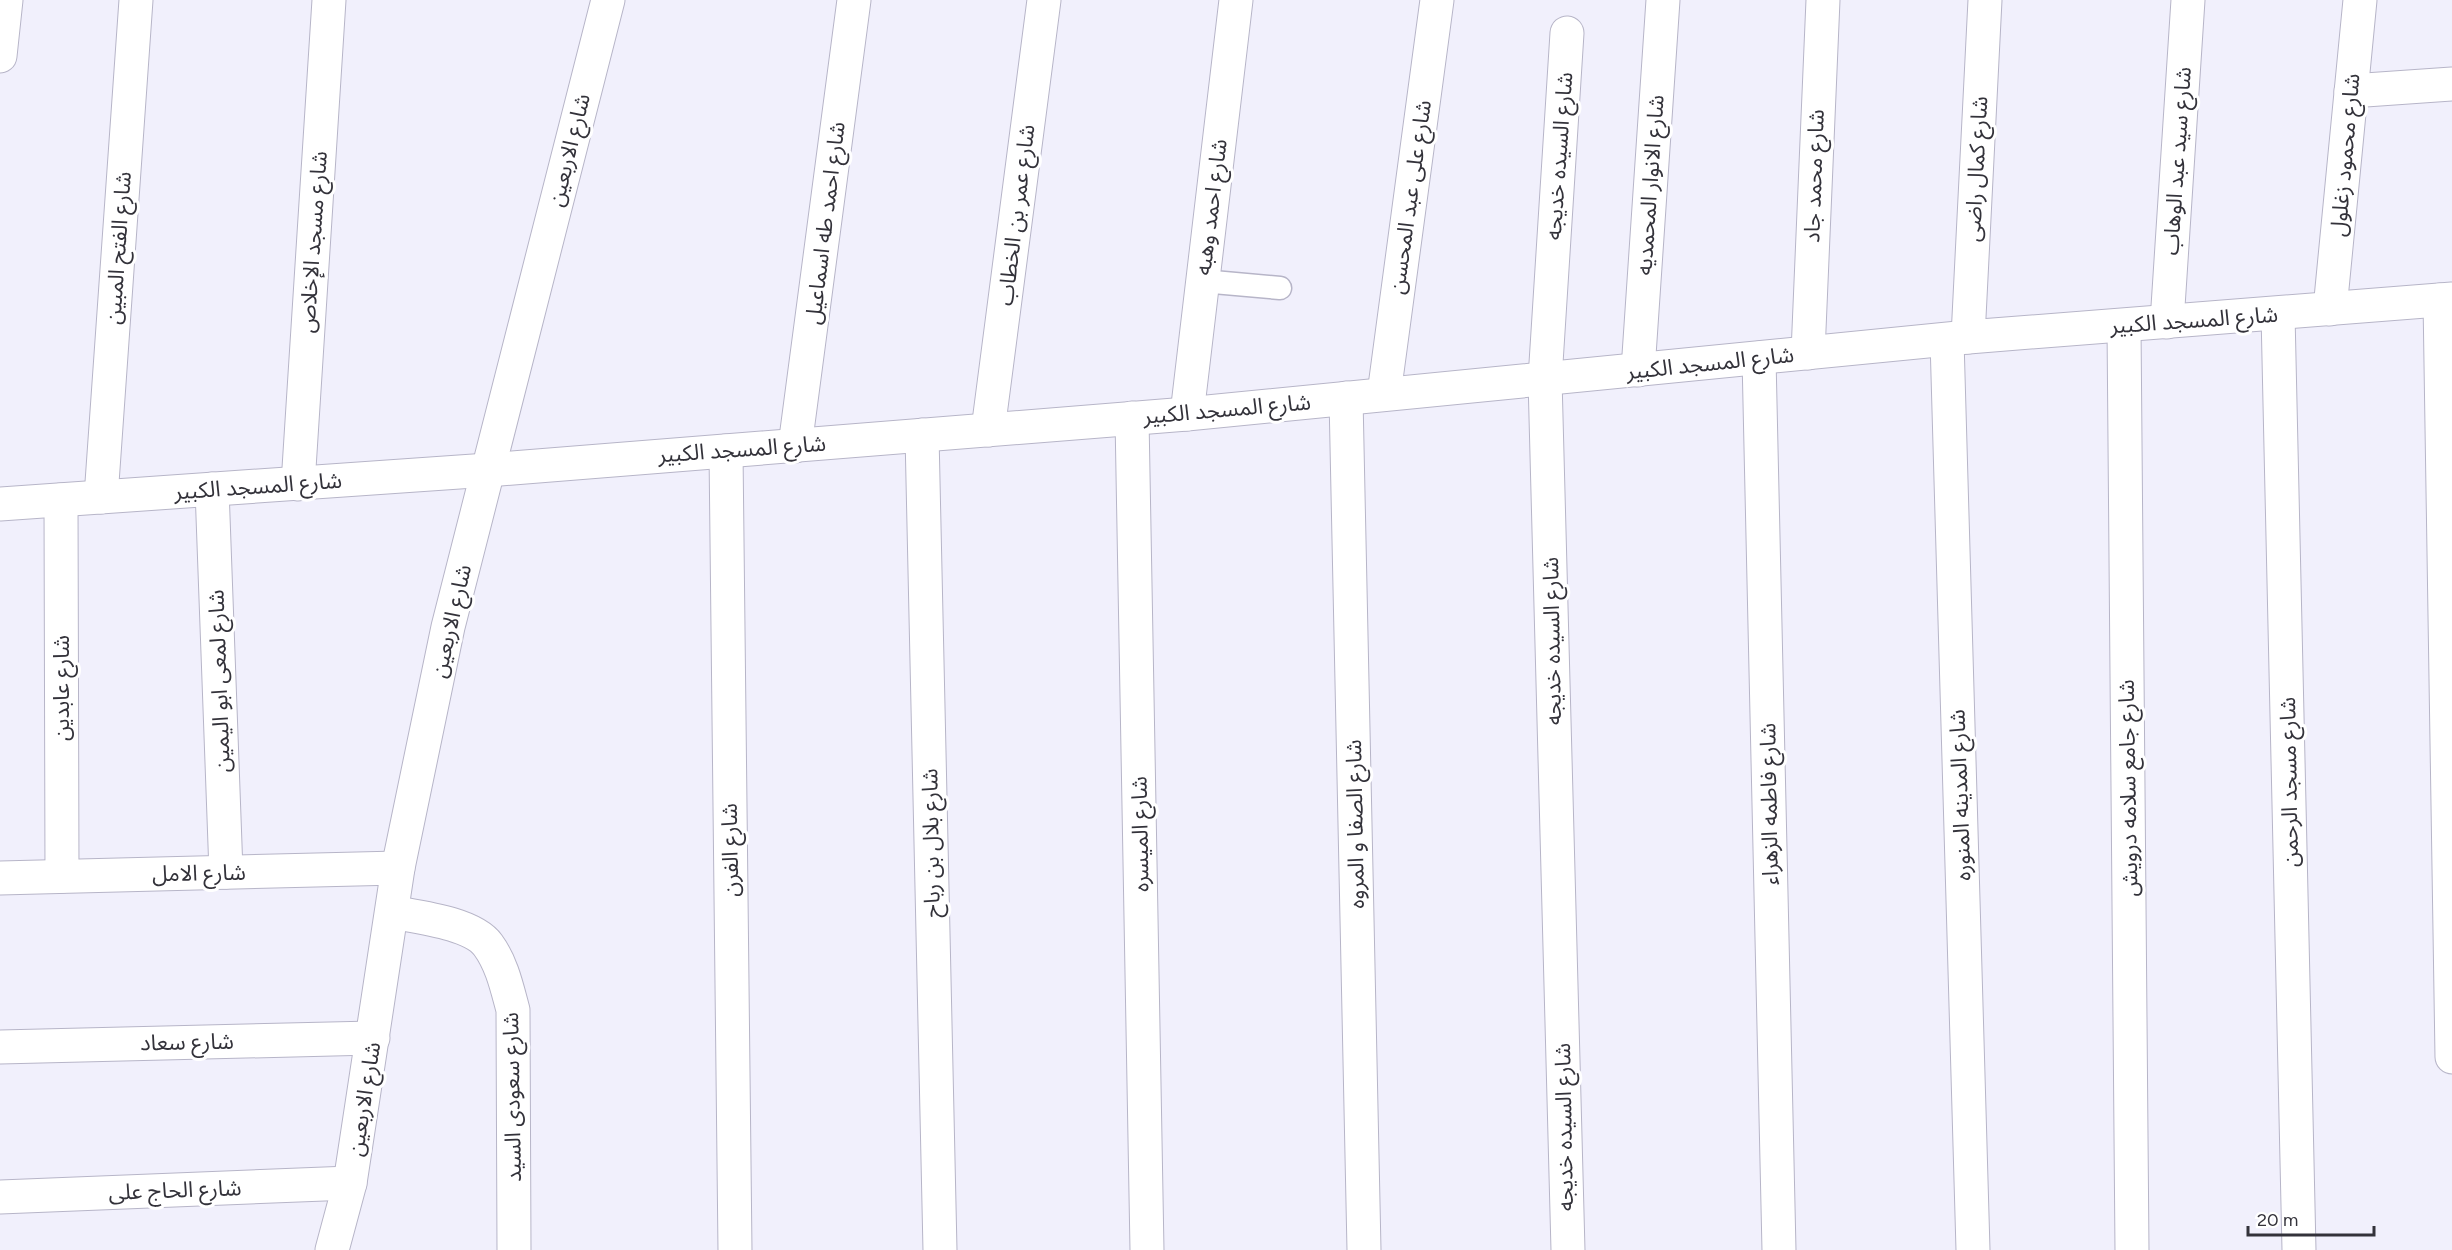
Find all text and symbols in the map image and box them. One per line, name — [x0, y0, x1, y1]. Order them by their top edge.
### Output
street label: شارع سيد عبد الوهاب — [2157, 66, 2200, 256]
street label: شارع السيده خديجه — [1540, 71, 1581, 241]
street label: شارع محمود زغلول — [2324, 72, 2369, 238]
street label: شارع الاربعين — [542, 91, 599, 210]
street label: شارع الانوار المحمديه — [1630, 94, 1673, 276]
street label: شارع كمال راضى — [1959, 95, 1996, 243]
street label: شارع على عبد المحسن — [1383, 98, 1440, 296]
street label: شارع محمد جاد — [1798, 109, 1833, 243]
street label: شارع احمد طه اسماعيل — [799, 120, 854, 326]
street label: شارع عمر بن الخطاب — [991, 123, 1043, 308]
street label: شارع احمد وهبه — [1189, 137, 1236, 277]
street label: شارع مسجد الإخلاص — [293, 150, 336, 334]
street label: شارع الفتح المبين — [99, 170, 140, 326]
street label: شارع المسجد الكبير — [2108, 301, 2279, 342]
street label: شارع المسجد الكبير — [1624, 341, 1795, 388]
street label: شارع المسجد الكبير — [1141, 388, 1312, 433]
street label: شارع المسجد الكبير — [656, 430, 827, 471]
street label: شارع المسجد الكبير — [172, 467, 343, 508]
street label: شارع السيده خديجه — [1537, 557, 1570, 725]
street label: شارع الاربعين — [425, 562, 480, 681]
street label: شارع لمعى ابو اليمين — [202, 589, 239, 773]
street label: شارع عابدين — [48, 635, 78, 741]
street label: شارع جامع سلامه درويش — [2113, 679, 2146, 897]
street label: شارع مسجد الرحمن — [2274, 697, 2307, 867]
street label: شارع المدينه المنوره — [1944, 709, 1979, 881]
street label: شارع فاطمه الزهراء — [1754, 723, 1787, 885]
street label: شارع الصفا و المروه — [1340, 739, 1373, 909]
street label: شارع بلال بن رباح — [916, 768, 949, 918]
street label: شارع الميسره — [1125, 776, 1158, 892]
street label: شارع الفرن — [716, 803, 747, 897]
street label: شارع الامل — [152, 859, 246, 890]
street label: شارع سعودى السيد — [497, 1012, 530, 1182]
street label: شارع سعاد — [140, 1028, 234, 1059]
street label: شارع الاربعين — [342, 1040, 389, 1159]
street label: شارع السيده خديجه — [1549, 1043, 1582, 1211]
street label: شارع الحاج على — [108, 1174, 242, 1209]
scale bar — [2248, 1199, 2374, 1237]
text: 20 m — [2257, 1209, 2298, 1231]

